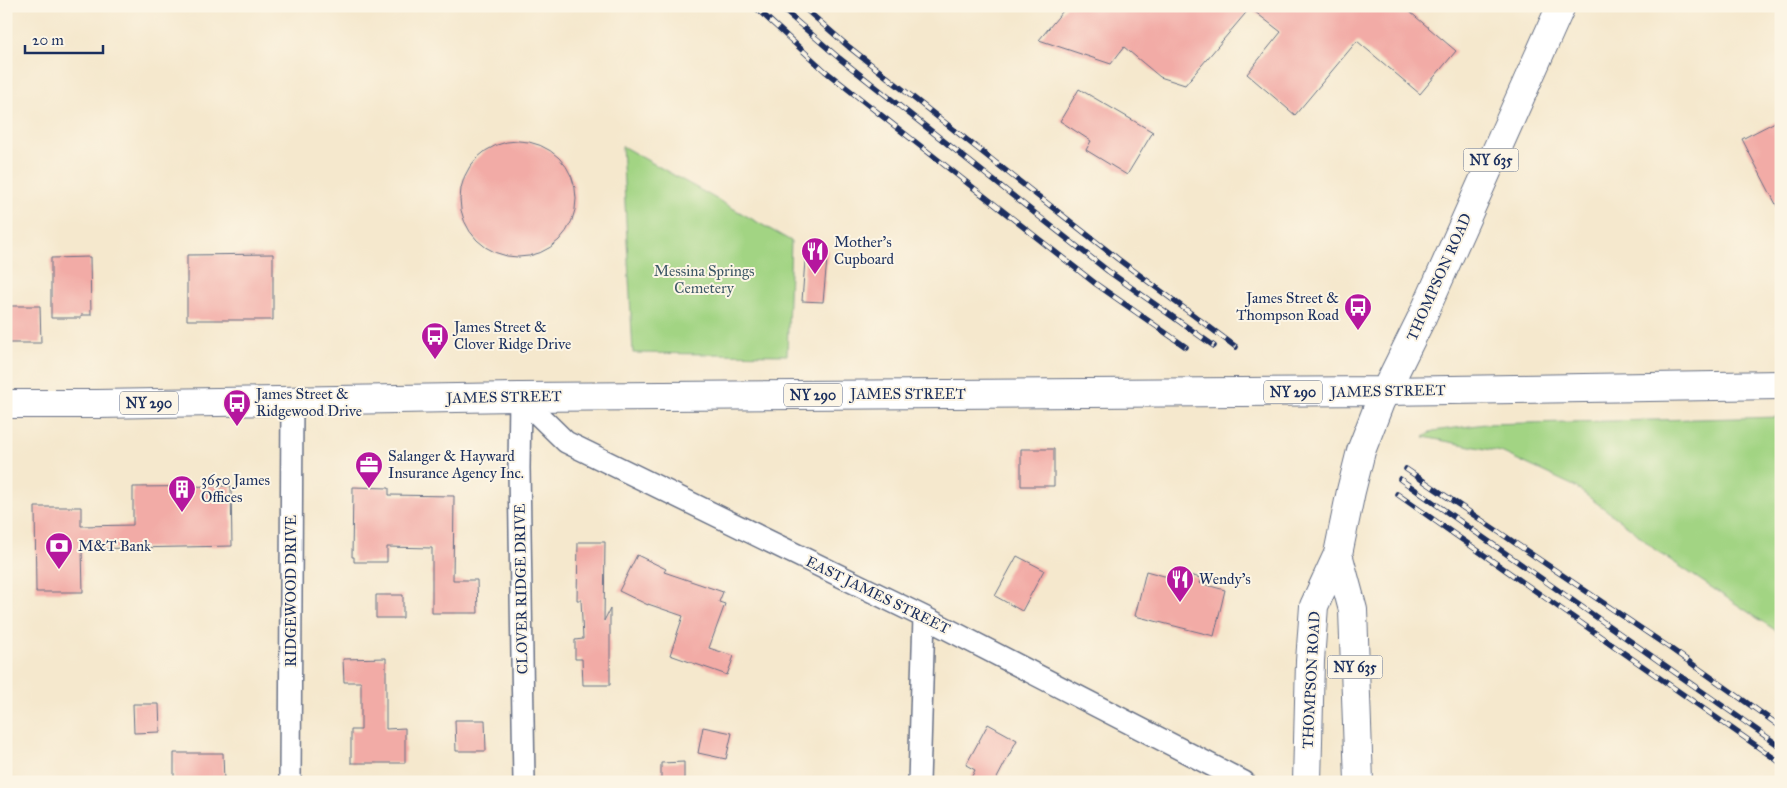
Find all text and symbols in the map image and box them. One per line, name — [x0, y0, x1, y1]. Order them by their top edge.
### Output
scale bar — [25, 22, 102, 54]
text: 20 m — [32, 31, 64, 49]
road number: NY 635 — [1464, 148, 1518, 172]
street label: THOMPSON ROAD — [1403, 210, 1475, 344]
place label: Mother's Cupboard — [834, 233, 895, 268]
restaurant icon: Mother's Cupboard — [800, 236, 830, 275]
park label: Messina Springs Cemetery — [654, 262, 754, 297]
place label: James Street & Thompson Road — [1236, 289, 1339, 324]
bus stop icon: James Street & Thompson Road — [1343, 292, 1373, 331]
place label: James Street & Clover Ridge Drive — [452, 318, 571, 353]
bus stop icon: James Street & Clover Ridge Drive — [420, 321, 450, 360]
road number: NY 290 — [1264, 381, 1322, 404]
street label: JAMES STREET — [1328, 381, 1446, 402]
road number: NY 290 — [784, 384, 842, 406]
place label: James Street & Ridgewood Drive — [254, 385, 362, 420]
street label: JAMES STREET — [848, 385, 966, 404]
street label: JAMES STREET — [444, 387, 562, 408]
bus stop icon: James Street & Ridgewood Drive — [222, 388, 252, 427]
road number: NY 290 — [120, 392, 178, 414]
place label: Salanger & Hayward Insurance Agency Inc. — [388, 447, 524, 482]
office icon: Salanger & Hayward Insurance Agency Inc. — [354, 450, 384, 489]
place label: 3650 James Offices — [201, 471, 270, 506]
building icon: 3650 James Offices — [167, 474, 197, 513]
street label: CLOVER RIDGE DRIVE — [511, 503, 531, 675]
street label: RIDGEWOOD DRIVE — [282, 515, 300, 667]
bank icon: M&T Bank — [44, 531, 74, 570]
place label: M&T Bank — [78, 537, 151, 555]
street label: EAST JAMES STREET — [802, 552, 953, 639]
restaurant icon: Wendy's — [1165, 564, 1195, 603]
place label: Wendy's — [1199, 570, 1251, 588]
street label: THOMPSON ROAD — [1298, 611, 1324, 749]
road number: NY 635 — [1328, 656, 1382, 679]

